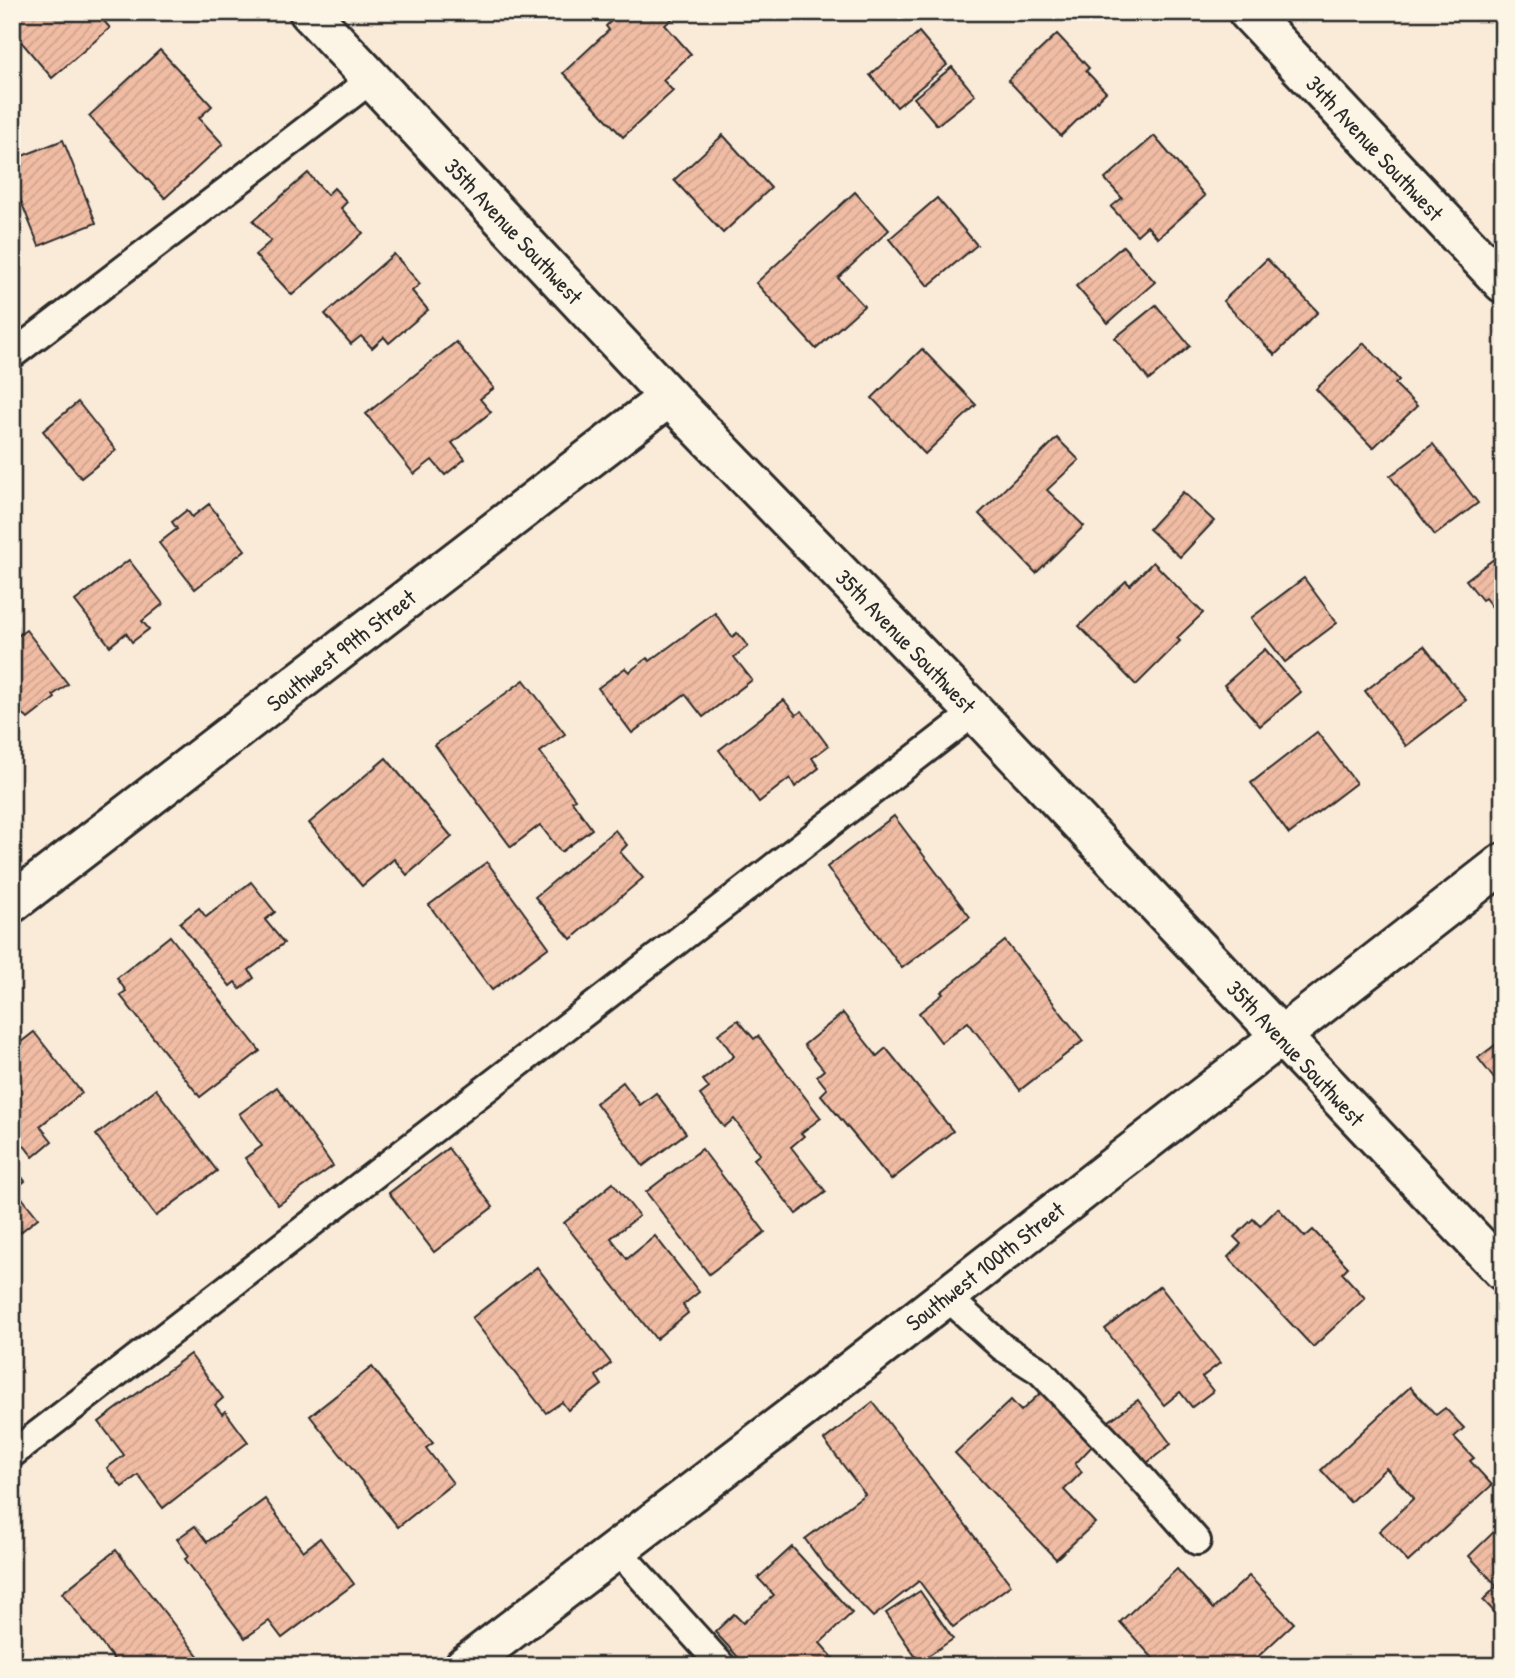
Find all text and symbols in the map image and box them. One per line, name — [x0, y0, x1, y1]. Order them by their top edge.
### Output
street label: 34th Avenue Southwest — [1299, 68, 1451, 228]
street label: 35th Avenue Southwest — [438, 151, 591, 312]
street label: 35th Avenue Southwest — [829, 562, 984, 721]
street label: Southwest 99th Street — [260, 581, 423, 718]
street label: 35th Avenue Southwest — [1220, 973, 1373, 1134]
street label: Southwest 100th Street — [899, 1193, 1072, 1338]

